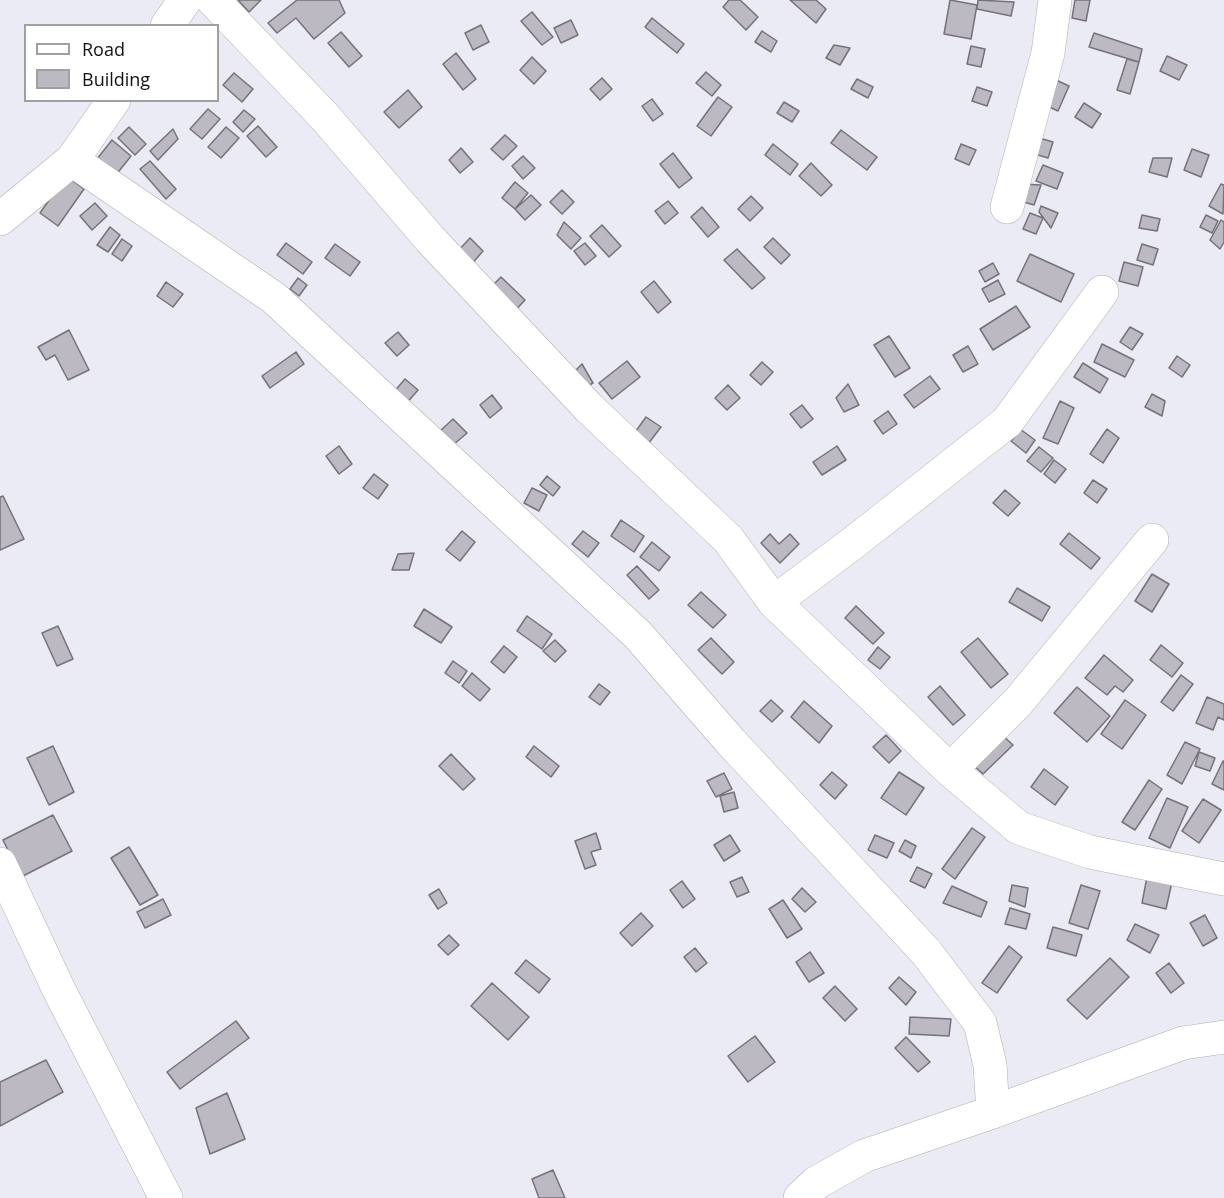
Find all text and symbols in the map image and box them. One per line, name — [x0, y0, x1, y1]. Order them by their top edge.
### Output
legend — [24, 24, 219, 102]
text: Road — [82, 37, 125, 61]
text: Building — [82, 67, 150, 91]

